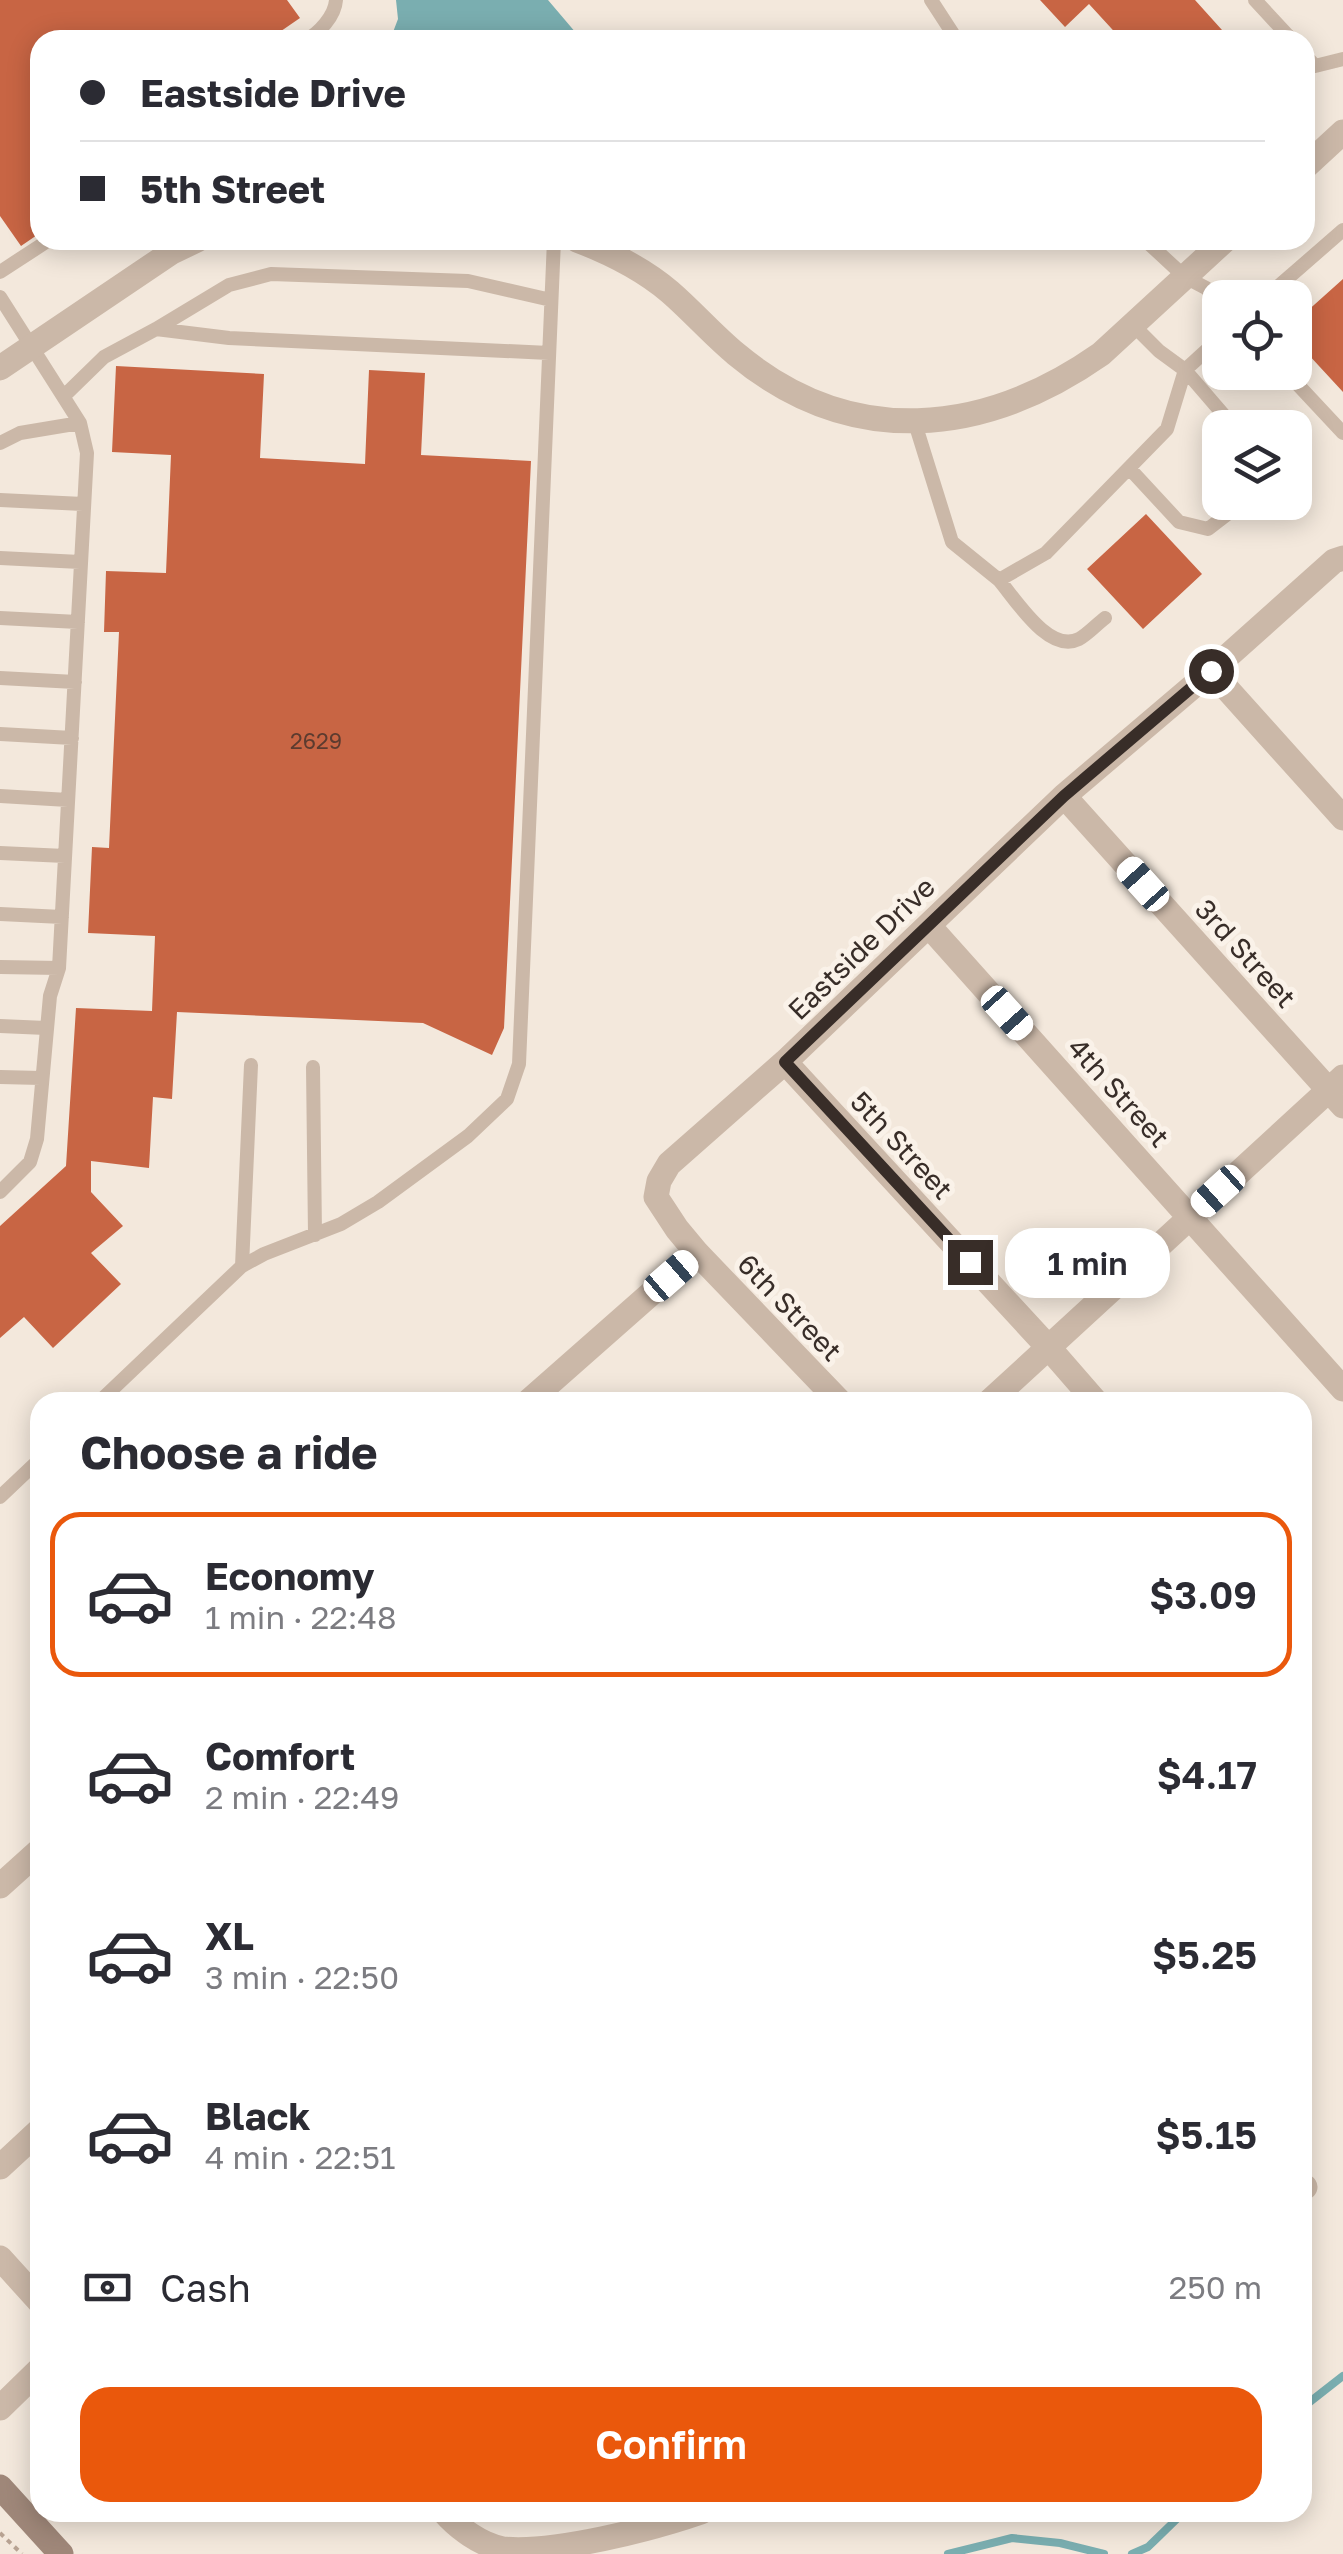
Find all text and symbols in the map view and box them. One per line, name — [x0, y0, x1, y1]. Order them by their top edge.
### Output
text: Eastside Drive — [140, 70, 406, 115]
text: 5th Street — [140, 166, 325, 211]
map controls — [1202, 280, 1312, 520]
button: locate — [1202, 280, 1312, 390]
button: layers — [1202, 410, 1312, 520]
route start — [1189, 649, 1234, 694]
house number: 2629 — [290, 727, 342, 754]
car — [1112, 852, 1174, 916]
street label: Eastside Drive — [781, 870, 941, 1026]
street label: 3rd Street — [1189, 892, 1303, 1014]
car — [976, 981, 1038, 1045]
street label: 4th Street — [1061, 1031, 1177, 1153]
street label: 5th Street — [844, 1085, 960, 1205]
car — [1186, 1160, 1250, 1222]
callout: 1 min — [1005, 1227, 1170, 1297]
route end — [948, 1240, 993, 1285]
text: 1 min — [1047, 1244, 1128, 1282]
car — [639, 1245, 703, 1307]
street label: 6th Street — [731, 1247, 849, 1367]
text: Choose a ride — [80, 1425, 378, 1479]
icon: car — [85, 1550, 175, 1640]
text: Economy — [205, 1553, 374, 1598]
text: $3.09 — [1149, 1572, 1257, 1617]
text: 1 min · 22:48 — [205, 1598, 396, 1636]
icon: car — [85, 1730, 175, 1820]
text: Comfort — [205, 1733, 355, 1778]
text: $4.17 — [1157, 1752, 1257, 1797]
text: 2 min · 22:49 — [205, 1778, 399, 1816]
icon: car — [85, 1910, 175, 2000]
text: XL — [205, 1913, 254, 1958]
text: $5.25 — [1152, 1932, 1257, 1977]
text: 3 min · 22:50 — [205, 1958, 399, 1996]
icon: car — [85, 2090, 175, 2180]
text: Black — [205, 2093, 310, 2138]
text: $5.15 — [1156, 2112, 1257, 2157]
text: 4 min · 22:51 — [205, 2138, 396, 2176]
icon: cash — [80, 2260, 135, 2315]
text: Cash — [160, 2265, 251, 2310]
text: 250 m — [1169, 2268, 1262, 2306]
button: Confirm — [80, 2387, 1262, 2502]

